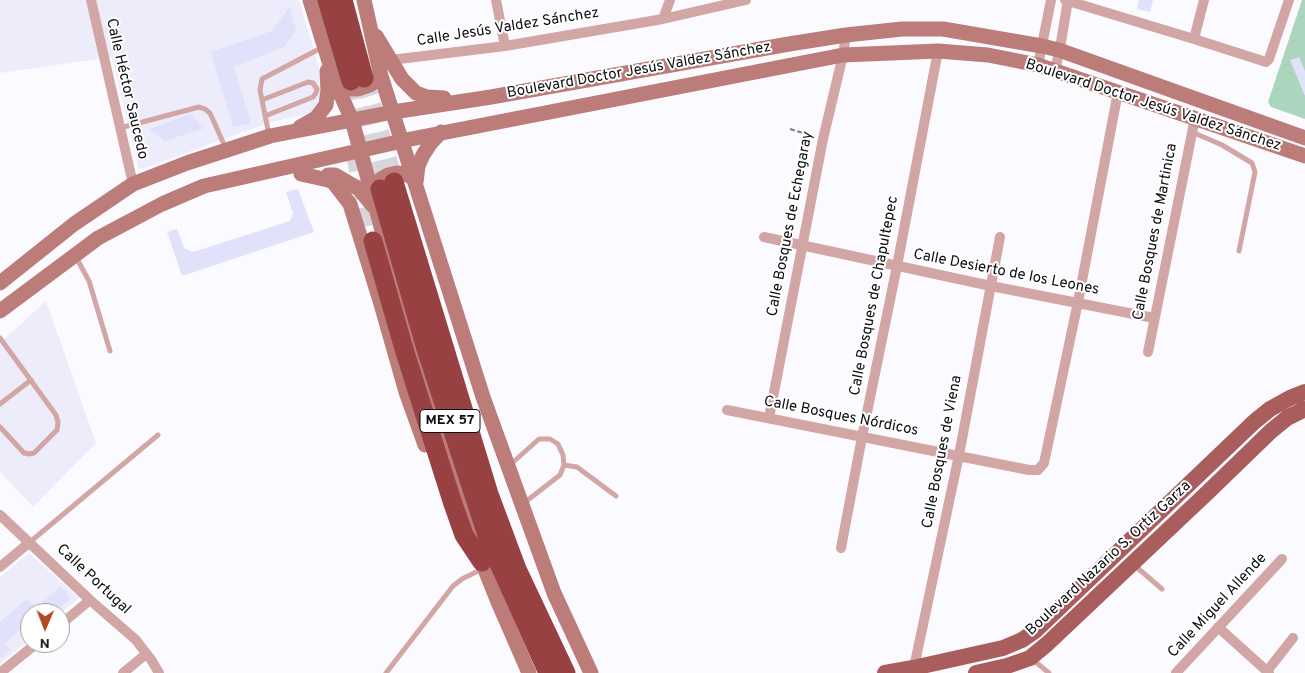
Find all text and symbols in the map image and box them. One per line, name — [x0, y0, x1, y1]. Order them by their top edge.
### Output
street label: Calle Jesús Valdez Sánchez — [416, 5, 600, 51]
street label: Calle Héctor Saucedo — [101, 17, 151, 161]
street label: Boulevard Doctor Jesús Valdez Sánchez — [506, 39, 772, 103]
street label: Boulevard Doctor Jesús Valdez Sánchez — [1023, 56, 1283, 156]
street label: Calle Bosques de Echegaray — [764, 130, 818, 318]
street label: Calle Bosques de Martinica — [1130, 142, 1182, 322]
street label: Calle Bosques de Chapultepec — [847, 195, 903, 397]
street label: Calle Desierto de los Leones — [912, 246, 1100, 300]
street label: Calle Bosques de Viena — [919, 374, 967, 530]
street label: Calle Bosques Nórdicos — [762, 393, 920, 441]
road number: MEX 57 — [420, 410, 480, 432]
street label: Boulevard Nazario S. Ortiz Garza — [1023, 478, 1195, 640]
street label: Calle Portugal — [52, 541, 134, 619]
street label: Calle Miguel Allende — [1165, 550, 1271, 662]
north arrow — [20, 603, 70, 653]
text: N — [40, 634, 50, 651]

